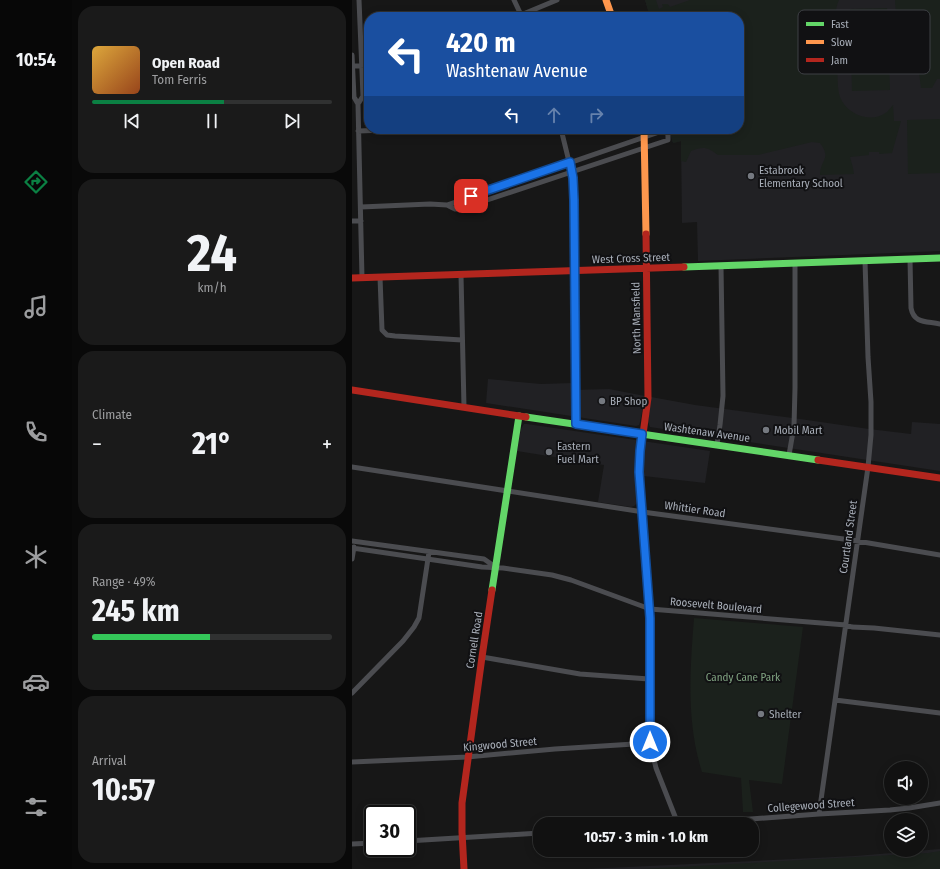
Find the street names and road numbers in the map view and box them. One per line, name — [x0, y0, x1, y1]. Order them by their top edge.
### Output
street label: West Cross Street — [592, 251, 671, 266]
street label: North Mansfield — [629, 282, 644, 354]
street label: Washtenaw Avenue — [663, 420, 751, 445]
street label: Whittier Road — [664, 499, 726, 520]
street label: Courtland Street — [837, 499, 860, 575]
street label: Roosevelt Boulevard — [669, 595, 762, 616]
street label: Cornell Road — [464, 611, 485, 669]
street label: Kingwood Street — [463, 735, 538, 754]
street label: Collegewood Street — [767, 796, 855, 815]

